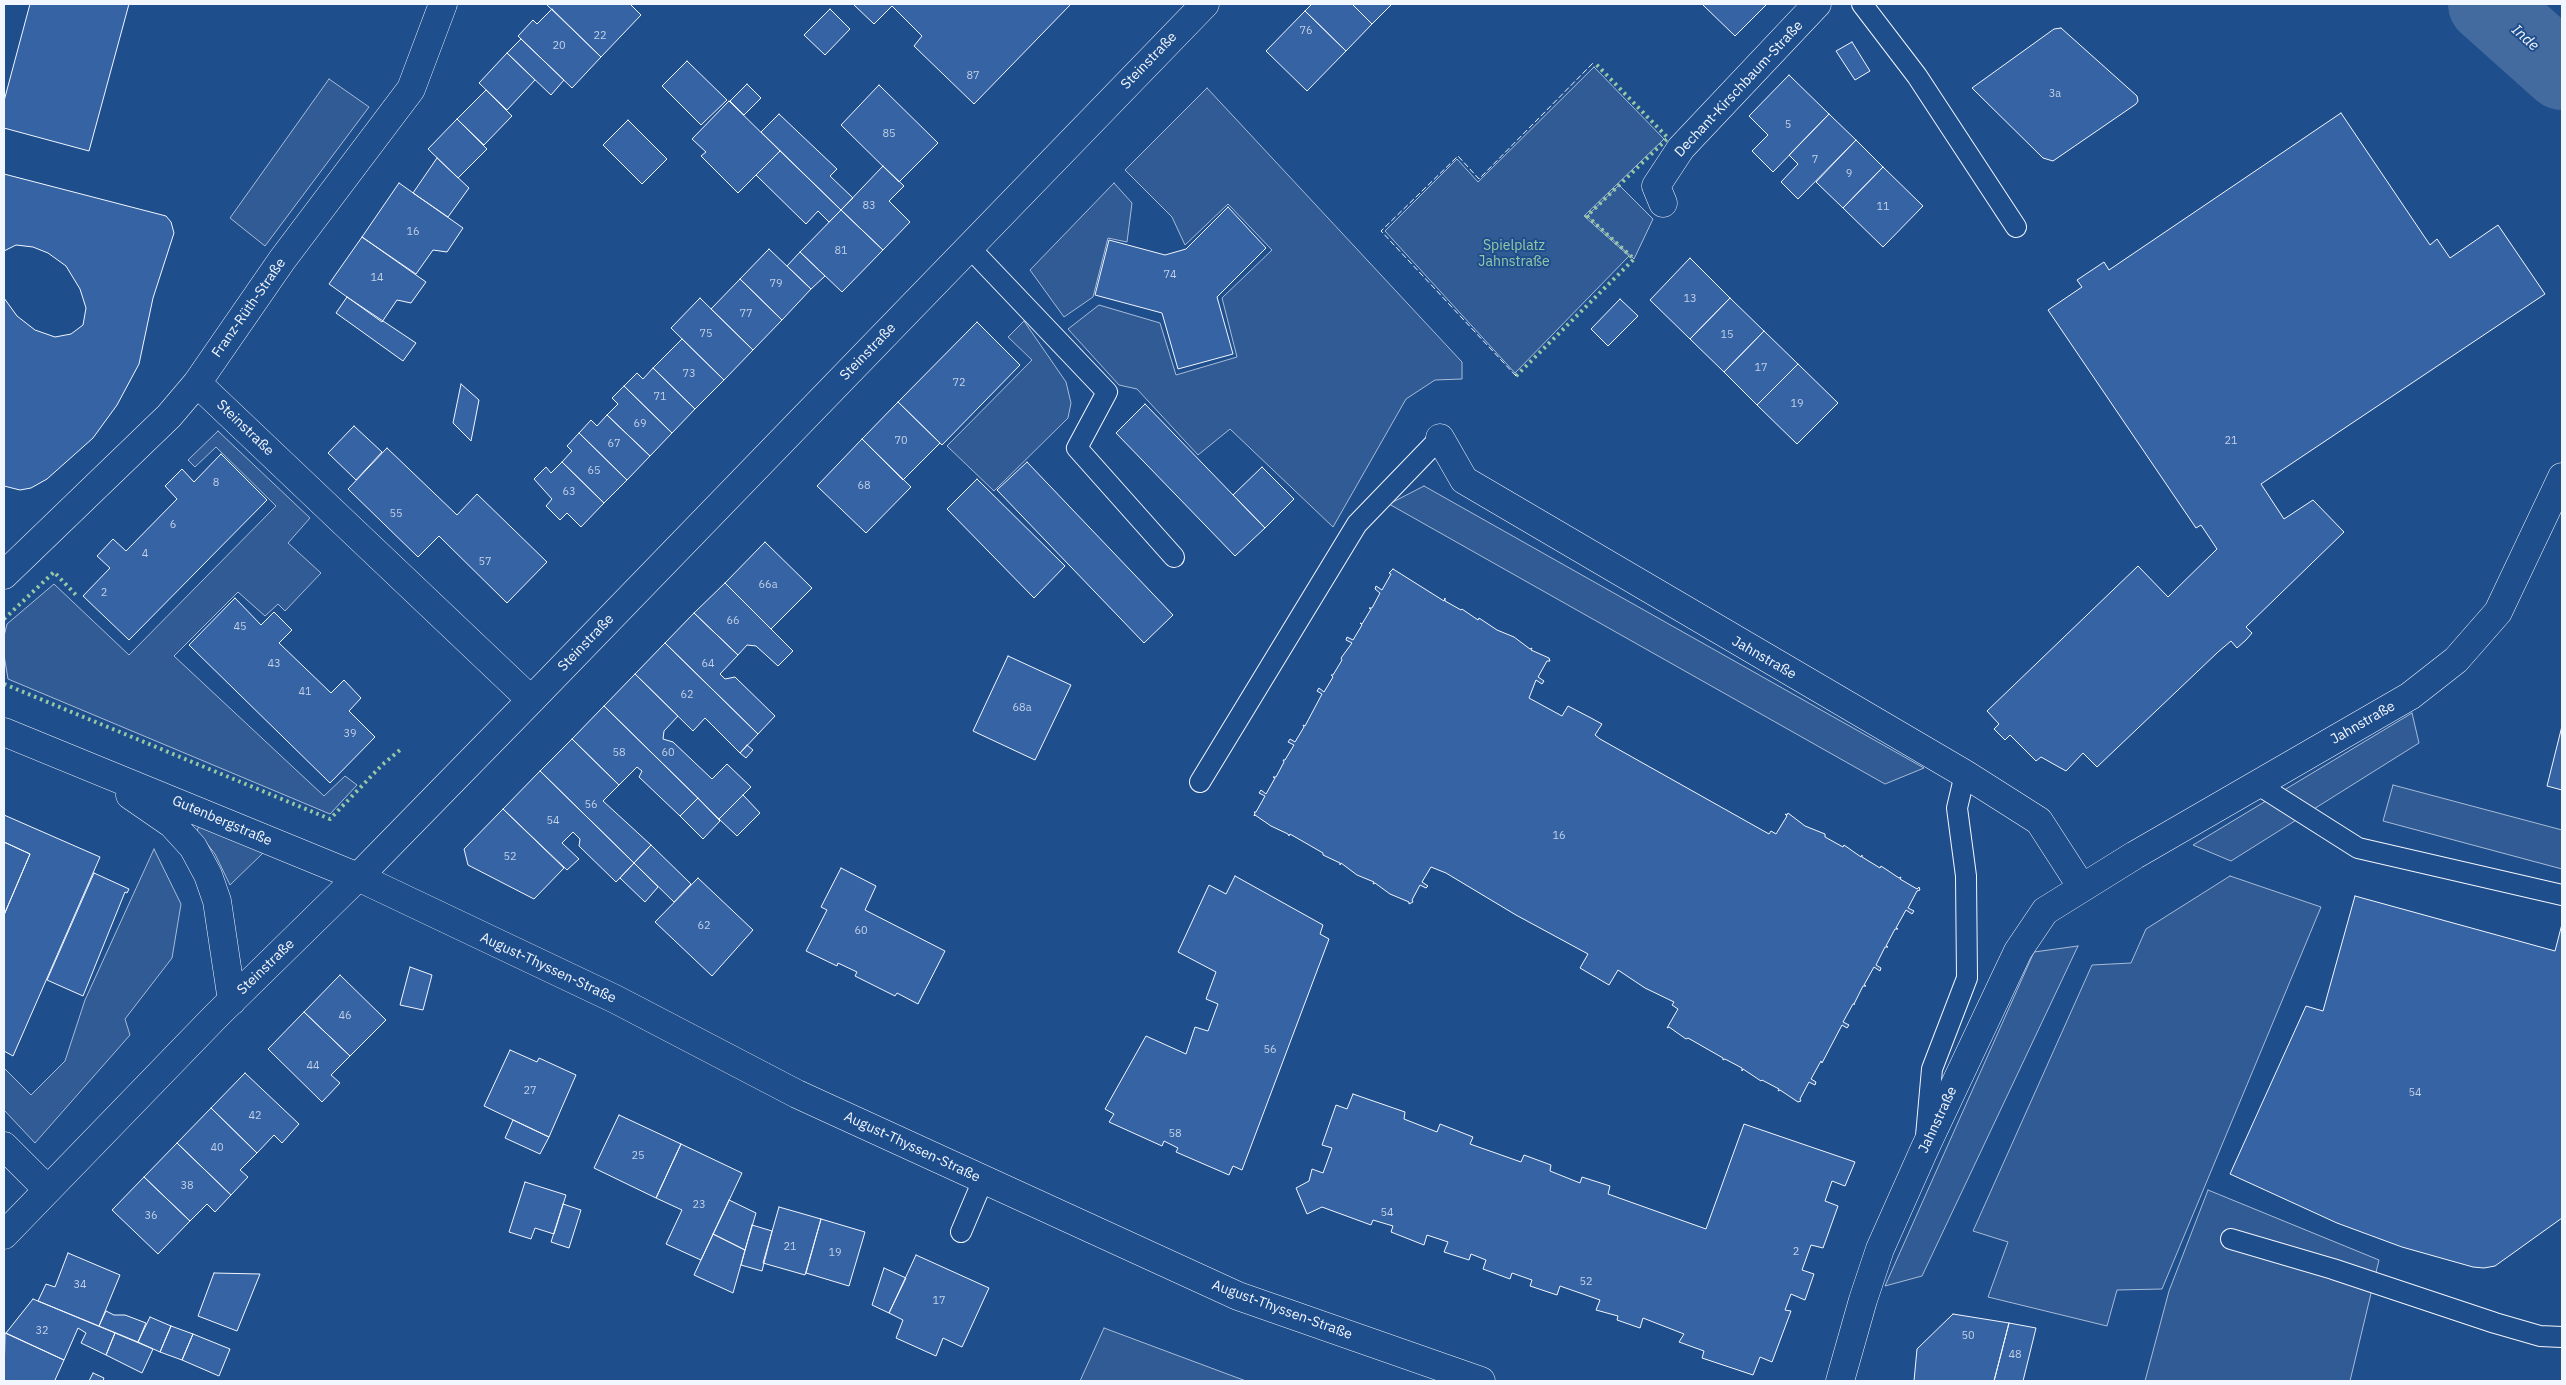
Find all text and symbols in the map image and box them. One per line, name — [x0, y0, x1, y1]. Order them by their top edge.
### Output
street label: Dechant-Kirschbaum-Straße — [1671, 17, 1807, 161]
water label: Inde — [2508, 21, 2542, 55]
house number: 76 — [1299, 24, 1313, 38]
house number: 22 — [593, 29, 607, 43]
street label: Steinstraße — [1118, 29, 1180, 93]
house number: 20 — [552, 39, 566, 53]
house number: 87 — [966, 69, 980, 83]
house number: 3a — [2049, 87, 2061, 101]
house number: 5 — [1785, 118, 1791, 132]
house number: 85 — [882, 127, 896, 141]
house number: 7 — [1812, 153, 1818, 167]
house number: 9 — [1846, 167, 1852, 181]
house number: 83 — [862, 199, 876, 213]
house number: 11 — [1876, 200, 1890, 214]
house number: 16 — [406, 225, 420, 239]
park label: Spielplatz Jahnstraße — [1478, 238, 1550, 270]
house number: 81 — [834, 244, 848, 258]
street label: Franz-Rüth-Straße — [209, 255, 289, 361]
house number: 74 — [1163, 268, 1177, 282]
house number: 14 — [370, 271, 384, 285]
house number: 79 — [769, 277, 783, 291]
house number: 13 — [1683, 292, 1697, 306]
house number: 77 — [739, 307, 753, 321]
street label: Steinstraße — [837, 320, 899, 384]
house number: 75 — [699, 327, 713, 341]
house number: 15 — [1720, 328, 1734, 342]
house number: 17 — [1754, 361, 1768, 375]
house number: 73 — [682, 367, 696, 381]
house number: 72 — [952, 376, 966, 390]
house number: 71 — [653, 390, 667, 404]
street label: Steinstraße — [213, 397, 277, 459]
house number: 19 — [1790, 397, 1804, 411]
house number: 69 — [633, 417, 647, 431]
house number: 70 — [894, 434, 908, 448]
house number: 21 — [2224, 434, 2238, 448]
house number: 67 — [607, 437, 621, 451]
house number: 65 — [587, 464, 601, 478]
house number: 8 — [213, 476, 219, 490]
house number: 68 — [857, 479, 871, 493]
house number: 63 — [562, 485, 576, 499]
house number: 55 — [389, 507, 403, 521]
house number: 6 — [170, 518, 176, 532]
house number: 4 — [142, 547, 148, 561]
house number: 57 — [478, 555, 492, 569]
house number: 66a — [758, 578, 778, 592]
house number: 2 — [101, 586, 107, 600]
street label: Steinstraße — [555, 611, 617, 675]
house number: 66 — [726, 614, 740, 628]
house number: 45 — [233, 620, 247, 634]
street label: Jahnstraße — [1729, 633, 1799, 683]
house number: 43 — [267, 657, 281, 671]
house number: 64 — [701, 657, 715, 671]
house number: 41 — [298, 685, 312, 699]
house number: 62 — [680, 688, 694, 702]
street label: Jahnstraße — [2328, 698, 2398, 748]
house number: 68a — [1012, 701, 1032, 715]
house number: 39 — [343, 727, 357, 741]
house number: 58 — [612, 746, 626, 760]
house number: 60 — [661, 746, 675, 760]
street label: Gutenbergstraße — [169, 792, 275, 850]
house number: 56 — [584, 798, 598, 812]
house number: 54 — [546, 814, 560, 828]
house number: 16 — [1552, 829, 1566, 843]
house number: 52 — [503, 850, 517, 864]
house number: 62 — [697, 919, 711, 933]
house number: 60 — [854, 924, 868, 938]
street label: August-Thyssen-Straße — [477, 929, 619, 1007]
street label: Steinstraße — [234, 936, 298, 998]
house number: 46 — [338, 1009, 352, 1023]
house number: 56 — [1263, 1043, 1277, 1057]
house number: 44 — [306, 1059, 320, 1073]
house number: 27 — [523, 1084, 537, 1098]
street label: Jahnstraße — [1915, 1084, 1961, 1156]
house number: 54 — [2408, 1086, 2422, 1100]
street label: August-Thyssen-Straße — [841, 1108, 983, 1186]
house number: 42 — [248, 1109, 262, 1123]
house number: 58 — [1168, 1127, 1182, 1141]
house number: 40 — [210, 1141, 224, 1155]
house number: 25 — [631, 1149, 645, 1163]
house number: 38 — [180, 1179, 194, 1193]
house number: 23 — [692, 1198, 706, 1212]
house number: 54 — [1380, 1206, 1394, 1220]
house number: 36 — [144, 1209, 158, 1223]
house number: 21 — [783, 1240, 797, 1254]
house number: 2 — [1793, 1245, 1799, 1259]
house number: 19 — [828, 1246, 842, 1260]
house number: 52 — [1579, 1275, 1593, 1289]
street label: August-Thyssen-Straße — [1210, 1277, 1354, 1343]
house number: 34 — [73, 1278, 87, 1292]
house number: 17 — [932, 1294, 946, 1308]
house number: 32 — [35, 1324, 49, 1338]
house number: 50 — [1961, 1329, 1975, 1343]
house number: 48 — [2008, 1348, 2022, 1362]

